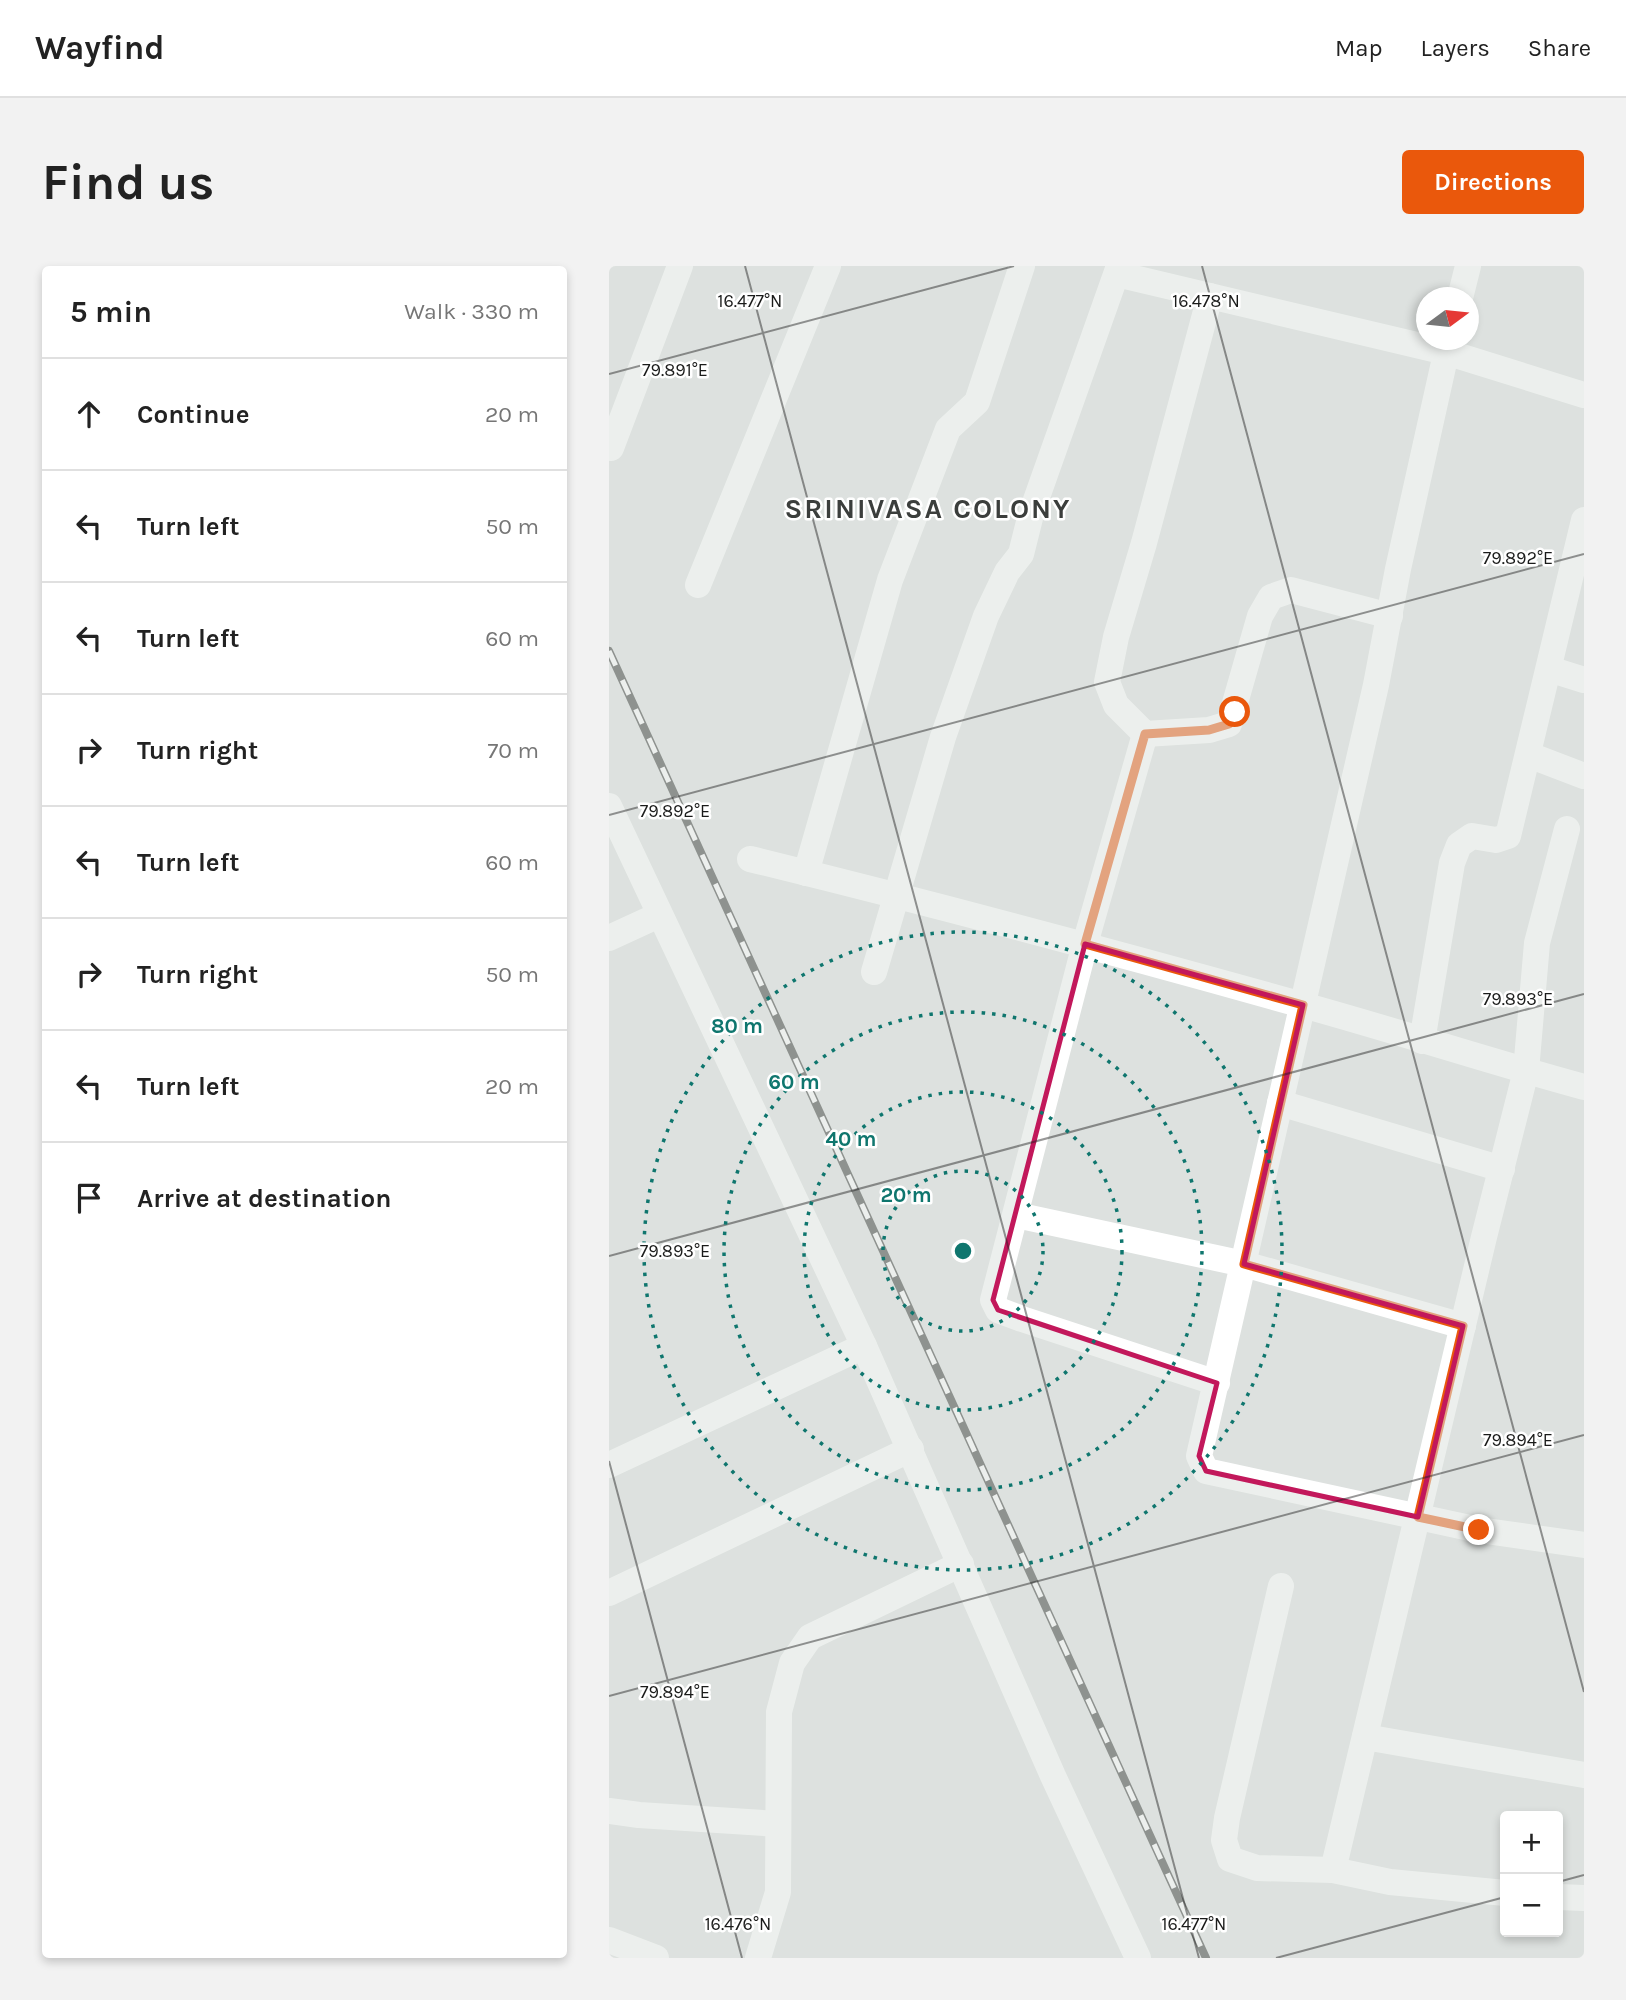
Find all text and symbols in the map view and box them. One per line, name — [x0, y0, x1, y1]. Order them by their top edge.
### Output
text: Wayfind — [35, 29, 165, 67]
text: Map — [1335, 34, 1383, 62]
text: Layers — [1421, 34, 1490, 62]
text: Share — [1528, 34, 1591, 62]
button: Directions — [1402, 150, 1584, 214]
text: Find us — [42, 154, 214, 211]
north arrow — [1416, 287, 1479, 350]
text: 16.477°N — [718, 290, 782, 312]
text: 16.478°N — [1172, 290, 1240, 312]
text: 5 min — [70, 294, 152, 330]
text: Walk · 330 m — [404, 298, 539, 325]
text: 79.891°E — [642, 359, 708, 381]
icon: ahead — [70, 395, 108, 433]
text: Continue — [137, 399, 249, 430]
text: 20 m — [485, 401, 539, 428]
district label: SRINIVASA COLONY — [785, 492, 1072, 525]
icon: left — [70, 507, 108, 545]
text: Turn left — [137, 511, 239, 542]
text: 50 m — [485, 513, 539, 540]
text: 79.892°E — [1483, 547, 1553, 569]
icon: left — [70, 619, 108, 657]
text: Turn left — [137, 623, 239, 654]
text: 60 m — [485, 625, 539, 652]
route start — [1219, 696, 1250, 727]
icon: right — [70, 731, 108, 769]
text: Turn right — [137, 735, 258, 766]
text: 70 m — [488, 737, 539, 764]
text: 79.892°E — [640, 800, 710, 822]
icon: left — [70, 843, 108, 881]
text: Turn left — [137, 847, 239, 878]
text: 60 m — [485, 849, 539, 876]
icon: right — [70, 955, 108, 993]
text: Turn right — [137, 959, 258, 990]
text: 50 m — [485, 961, 539, 988]
text: 79.893°E — [1483, 988, 1553, 1010]
text: 80 m — [711, 1014, 763, 1038]
icon: left — [70, 1067, 108, 1105]
text: 60 m — [768, 1070, 820, 1094]
text: Turn left — [137, 1071, 239, 1102]
text: 20 m — [485, 1073, 539, 1100]
text: 40 m — [825, 1127, 877, 1151]
icon: arrive — [70, 1179, 108, 1217]
text: Arrive at destination — [137, 1183, 391, 1214]
text: 20 m — [880, 1183, 932, 1207]
centre of rings — [951, 1239, 975, 1263]
text: 79.893°E — [640, 1240, 710, 1262]
text: 79.894°E — [1483, 1429, 1553, 1451]
route end — [1463, 1514, 1494, 1545]
text: 79.894°E — [640, 1681, 710, 1703]
map controls — [1500, 1811, 1563, 1937]
button: + — [1500, 1811, 1563, 1874]
button: − — [1500, 1874, 1563, 1937]
text: 16.476°N — [705, 1913, 771, 1935]
text: 16.477°N — [1162, 1913, 1226, 1935]

